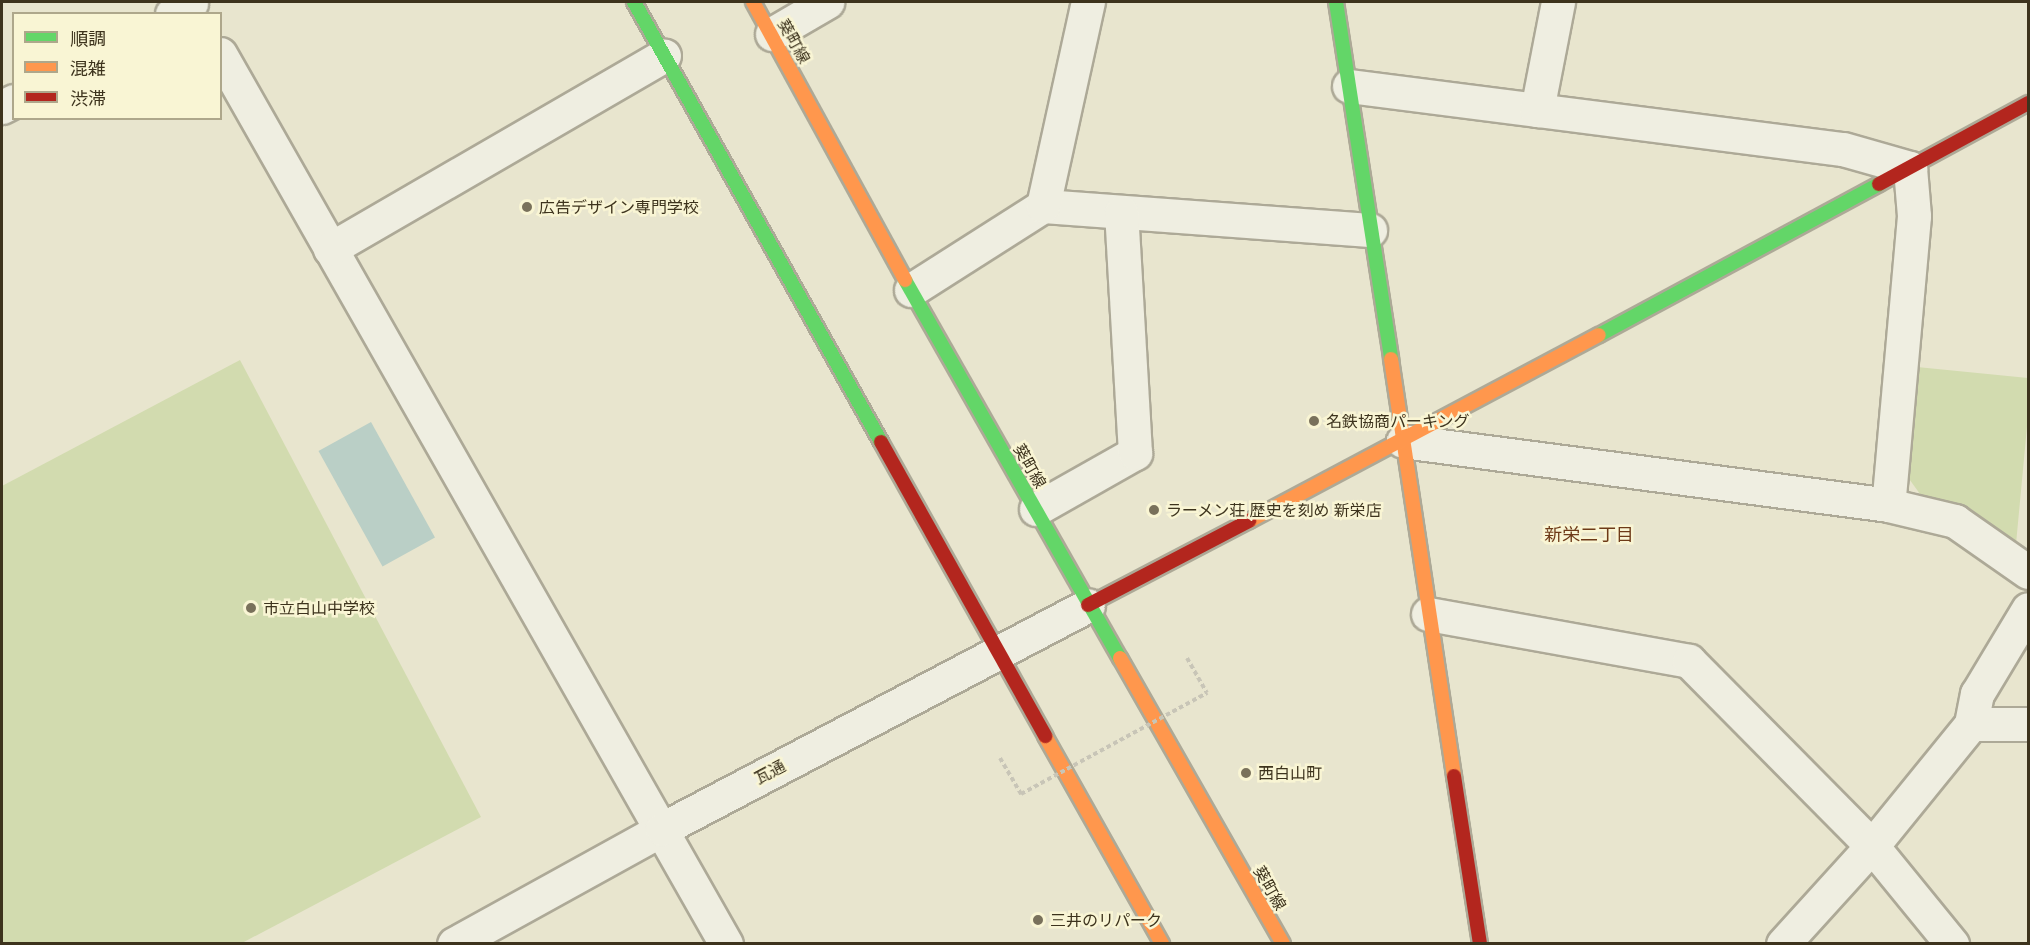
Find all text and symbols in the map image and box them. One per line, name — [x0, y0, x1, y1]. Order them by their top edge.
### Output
legend — [12, 12, 222, 120]
street label: 葵町線 — [774, 15, 814, 67]
text: 順調 — [70, 27, 106, 50]
text: 混雑 — [70, 57, 106, 80]
text: 渋滞 — [70, 87, 106, 110]
place label: 広告デザイン専門学校 — [539, 197, 699, 217]
marker: 広告デザイン専門学校 — [520, 200, 534, 214]
place label: 名鉄協商パーキング — [1326, 411, 1470, 431]
marker: 名鉄協商パーキング — [1307, 414, 1321, 428]
street label: 葵町線 — [1010, 440, 1050, 492]
place label: ラーメン荘 歴史を刻め 新栄店 — [1166, 500, 1382, 520]
marker: ラーメン荘 歴史を刻め 新栄店 — [1147, 503, 1161, 517]
district label: 新栄二丁目 — [1544, 524, 1634, 546]
place label: 市立白山中学校 — [263, 598, 375, 618]
marker: 市立白山中学校 — [244, 601, 258, 615]
street label: 瓦通 — [751, 756, 789, 788]
place label: 西白山町 — [1258, 763, 1322, 783]
marker: 西白山町 — [1239, 766, 1253, 780]
street label: 葵町線 — [1250, 862, 1290, 914]
place label: 三井のリパーク — [1050, 910, 1162, 930]
marker: 三井のリパーク — [1031, 913, 1045, 927]

